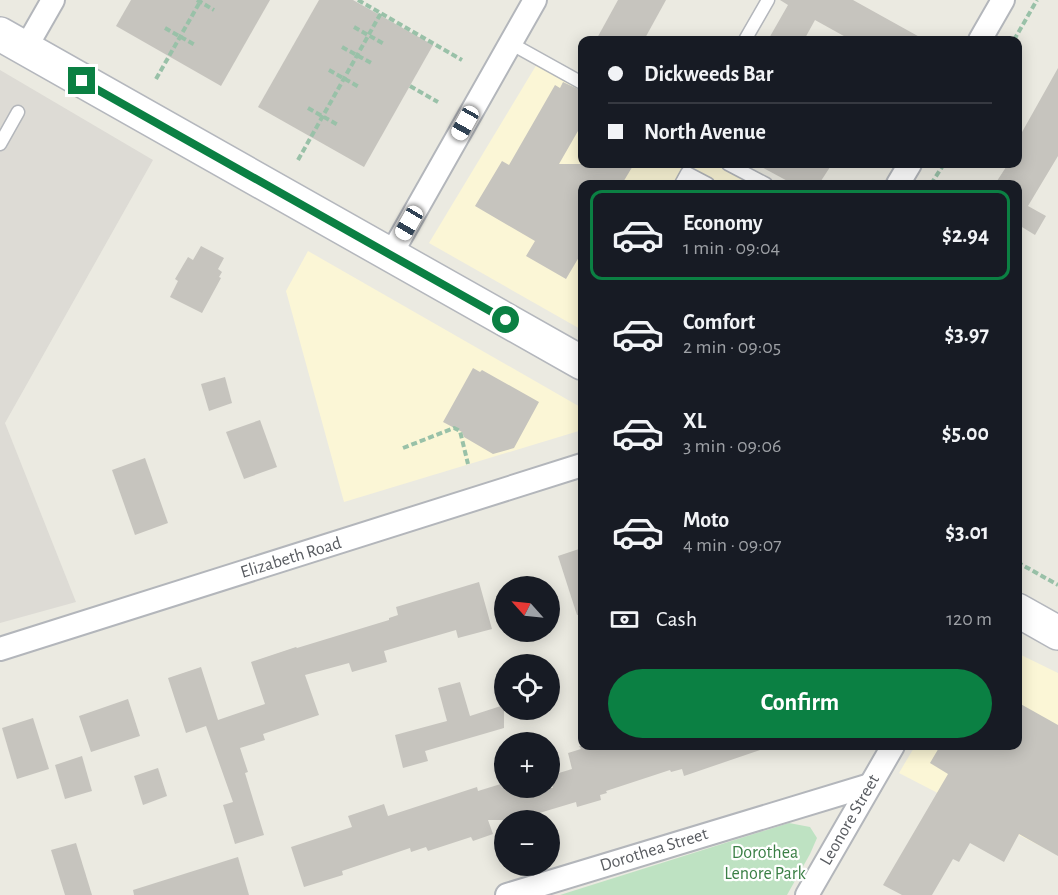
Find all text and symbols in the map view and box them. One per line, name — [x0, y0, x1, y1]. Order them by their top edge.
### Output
text: Dickweeds Bar — [644, 63, 773, 85]
route end — [68, 67, 95, 94]
car — [448, 103, 482, 143]
text: North Avenue — [644, 121, 766, 143]
car — [392, 203, 426, 243]
icon: car — [611, 208, 665, 262]
text: Economy — [683, 212, 763, 234]
text: $2.94 — [942, 224, 989, 246]
text: 1 min · 09:04 — [683, 238, 780, 258]
route start — [492, 306, 519, 333]
icon: car — [611, 307, 665, 361]
text: Comfort — [683, 311, 755, 333]
text: $3.97 — [944, 323, 989, 345]
text: 2 min · 09:05 — [683, 337, 781, 357]
icon: car — [611, 406, 665, 460]
text: XL — [683, 410, 706, 432]
text: $5.00 — [942, 422, 989, 444]
text: 3 min · 09:06 — [683, 436, 781, 456]
icon: car — [611, 505, 665, 559]
text: Moto — [683, 509, 729, 531]
text: $3.01 — [945, 521, 989, 543]
street label: Elizabeth Road — [238, 534, 344, 582]
text: 4 min · 09:07 — [683, 535, 782, 555]
north arrow — [494, 576, 560, 642]
map controls — [494, 576, 560, 876]
icon: cash — [608, 603, 641, 636]
text: Cash — [656, 608, 697, 630]
text: 120 m — [946, 609, 992, 629]
button: locate — [494, 654, 560, 720]
button: Confirm — [608, 669, 992, 738]
button: + — [494, 732, 560, 798]
street label: Leonore Street — [817, 771, 883, 868]
button: − — [494, 810, 560, 876]
street label: Dorothea Street — [598, 825, 710, 875]
park label: Dorothea Lenore Park — [724, 844, 807, 883]

